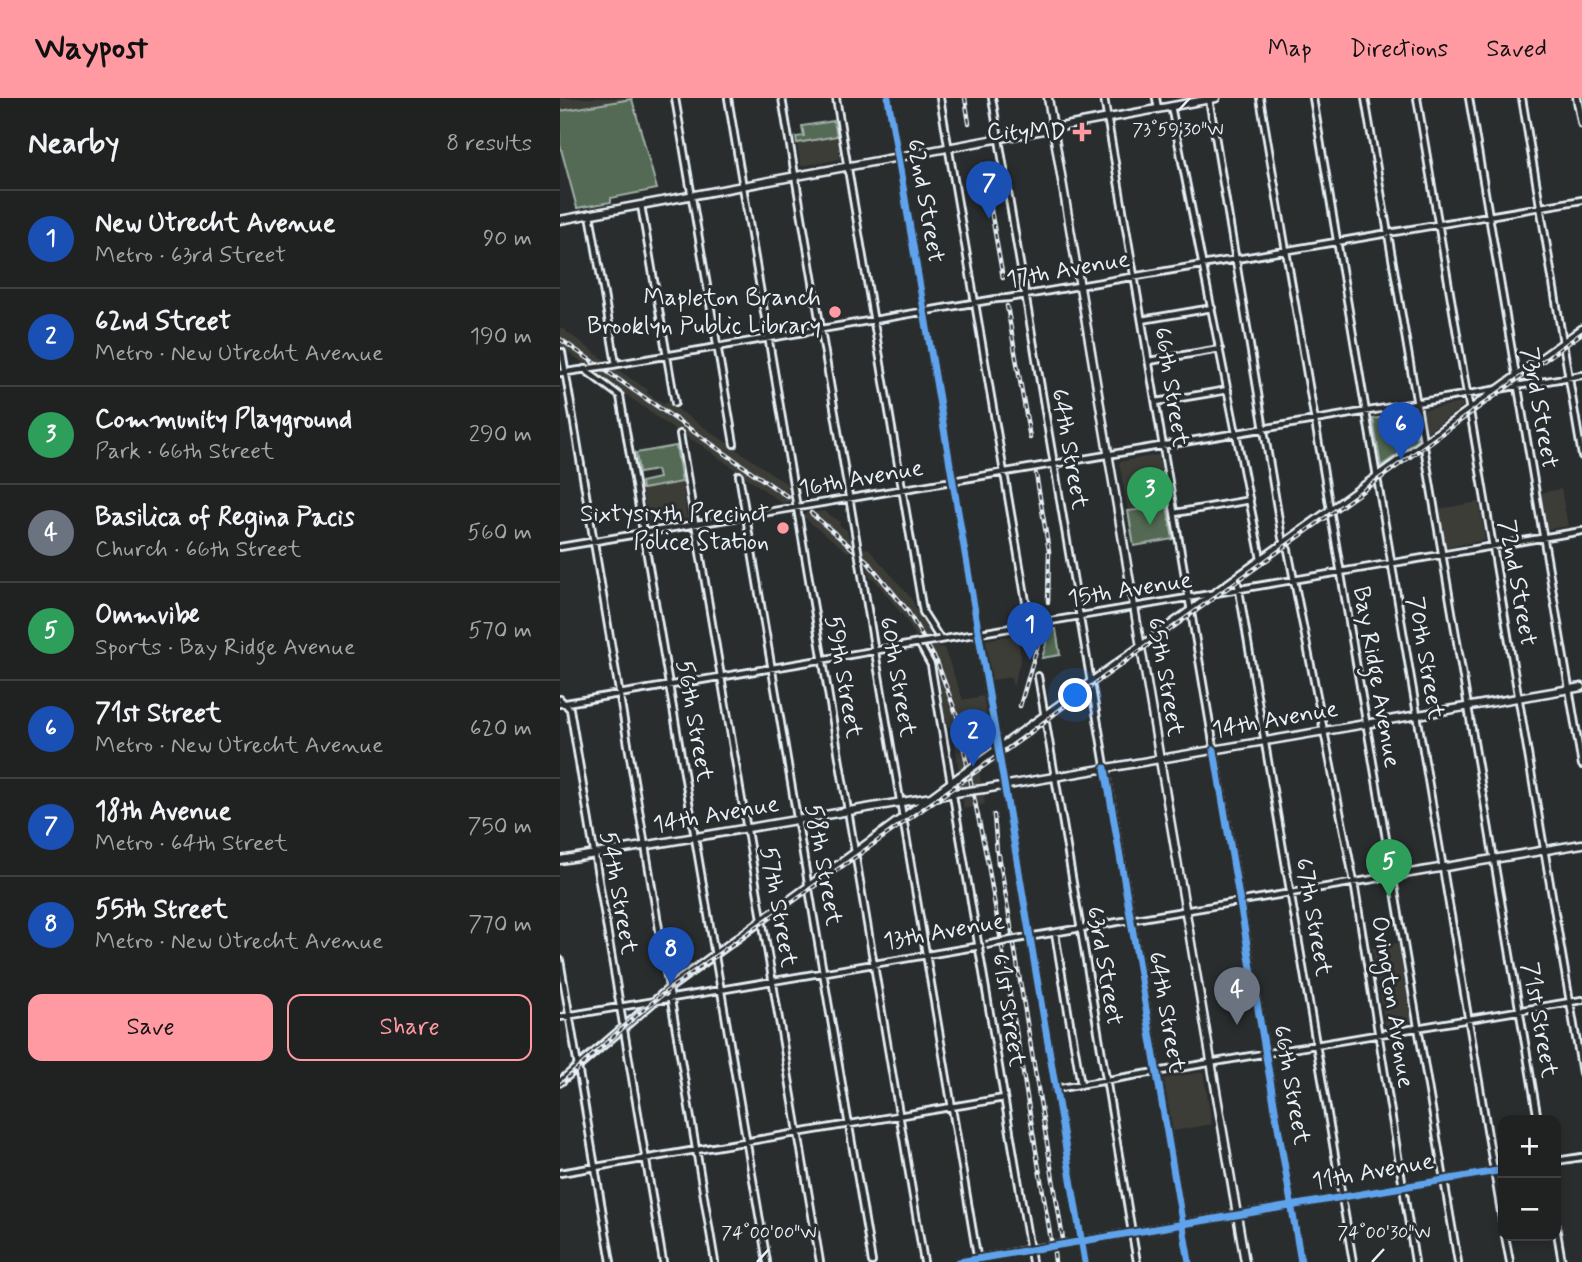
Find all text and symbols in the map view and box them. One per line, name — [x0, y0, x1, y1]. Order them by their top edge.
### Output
text: Waypost — [35, 27, 148, 71]
text: Map — [1268, 34, 1312, 65]
text: Directions — [1350, 34, 1448, 65]
text: Saved — [1486, 34, 1547, 65]
place label: CityMD — [987, 117, 1066, 148]
text: 73°59'30"W — [1132, 118, 1224, 142]
marker: CityMD — [1072, 122, 1092, 142]
text: Nearby — [28, 124, 119, 163]
text: 8 results — [446, 129, 532, 159]
street label: 62nd Street — [899, 136, 951, 266]
pin: 7 — [966, 161, 1012, 219]
text: New Utrecht Avenue — [95, 207, 336, 241]
text: 1 — [46, 224, 56, 254]
text: 90 m — [483, 224, 532, 254]
text: Metro · 63rd Street — [95, 241, 286, 271]
street label: 17th Avenue — [1004, 244, 1132, 296]
place label: Mapleton Branch Brooklyn Public Library — [587, 283, 821, 342]
marker: Mapleton Branch Brooklyn Public Library — [827, 304, 843, 320]
text: 62nd Street — [95, 305, 231, 339]
text: 2 — [45, 322, 57, 352]
text: 190 m — [470, 322, 532, 352]
street label: 66th Street — [1146, 325, 1196, 449]
text: Metro · New Utrecht Avenue — [95, 339, 383, 369]
street label: 73rd Street — [1513, 345, 1565, 471]
street label: 64th Street — [1043, 386, 1095, 512]
pin: 6 — [1378, 402, 1424, 460]
text: Community Playground — [95, 403, 352, 437]
text: 3 — [46, 420, 56, 450]
text: 290 m — [469, 420, 532, 450]
text: Park · 66th Street — [95, 437, 274, 467]
street label: 16th Avenue — [796, 453, 926, 505]
pin: 3 — [1127, 467, 1173, 525]
place label: Sixtysixth Precinct Police Station — [580, 499, 769, 558]
text: Basilica of Regina Pacis — [95, 501, 354, 535]
street label: 72nd Street — [1491, 517, 1543, 649]
text: 4 — [44, 518, 58, 548]
text: 560 m — [467, 518, 532, 548]
marker: Sixtysixth Precinct Police Station — [775, 520, 791, 536]
text: Church · 66th Street — [95, 535, 301, 565]
street label: 15th Avenue — [1066, 565, 1195, 615]
street label: Bay Ridge Avenue — [1342, 584, 1407, 771]
street label: 70th Street — [1399, 594, 1451, 722]
text: Ommvibe — [95, 599, 200, 633]
pin: 1 — [1007, 602, 1053, 660]
street label: 59th Street — [817, 613, 869, 741]
street label: 60th Street — [871, 615, 923, 739]
street label: 65th Street — [1139, 615, 1191, 739]
text: 5 — [44, 616, 58, 646]
text: 570 m — [468, 616, 532, 646]
text: Sports · Bay Ridge Avenue — [95, 633, 355, 663]
street label: 56th Street — [668, 658, 720, 784]
your location — [1058, 678, 1092, 712]
street label: 14th Avenue — [1210, 694, 1341, 746]
text: 71st Street — [95, 697, 221, 731]
pin: 2 — [950, 709, 996, 767]
text: 6 — [45, 714, 57, 744]
text: 620 m — [470, 714, 532, 744]
text: Metro · New Utrecht Avenue — [95, 731, 383, 761]
street label: 14th Avenue — [651, 789, 782, 841]
text: 18th Avenue — [95, 795, 231, 829]
street label: 58th Street — [797, 802, 849, 928]
text: 7 — [44, 812, 58, 842]
text: 750 m — [467, 812, 532, 842]
text: Metro · 64th Street — [95, 829, 288, 859]
street label: 54th Street — [592, 829, 644, 957]
pin: 5 — [1366, 839, 1412, 897]
street label: 57th Street — [752, 844, 804, 970]
street label: 67th Street — [1287, 855, 1339, 979]
text: 55th Street — [95, 893, 228, 927]
street label: 63rd Street — [1078, 904, 1130, 1028]
street label: 13th Avenue — [881, 906, 1007, 958]
text: 8 — [45, 910, 57, 940]
text: 770 m — [468, 910, 532, 940]
street label: Ovington Avenue — [1361, 914, 1421, 1091]
text: Metro · New Utrecht Avenue — [95, 927, 383, 957]
pin: 8 — [648, 927, 694, 985]
street label: 64th Street — [1140, 949, 1192, 1075]
street label: 61st Street — [984, 951, 1032, 1069]
street label: 71st Street — [1514, 960, 1564, 1080]
pin: 4 — [1214, 967, 1260, 1025]
button: Save — [28, 994, 273, 1061]
button: Share — [287, 994, 532, 1061]
street label: 66th Street — [1265, 1023, 1317, 1147]
map controls — [1498, 1115, 1561, 1241]
button: + — [1498, 1115, 1561, 1178]
street label: 11th Avenue — [1310, 1146, 1436, 1198]
button: − — [1498, 1178, 1561, 1241]
text: 74°00'00"W — [721, 1221, 817, 1245]
text: 74°00'30"W — [1337, 1221, 1431, 1245]

